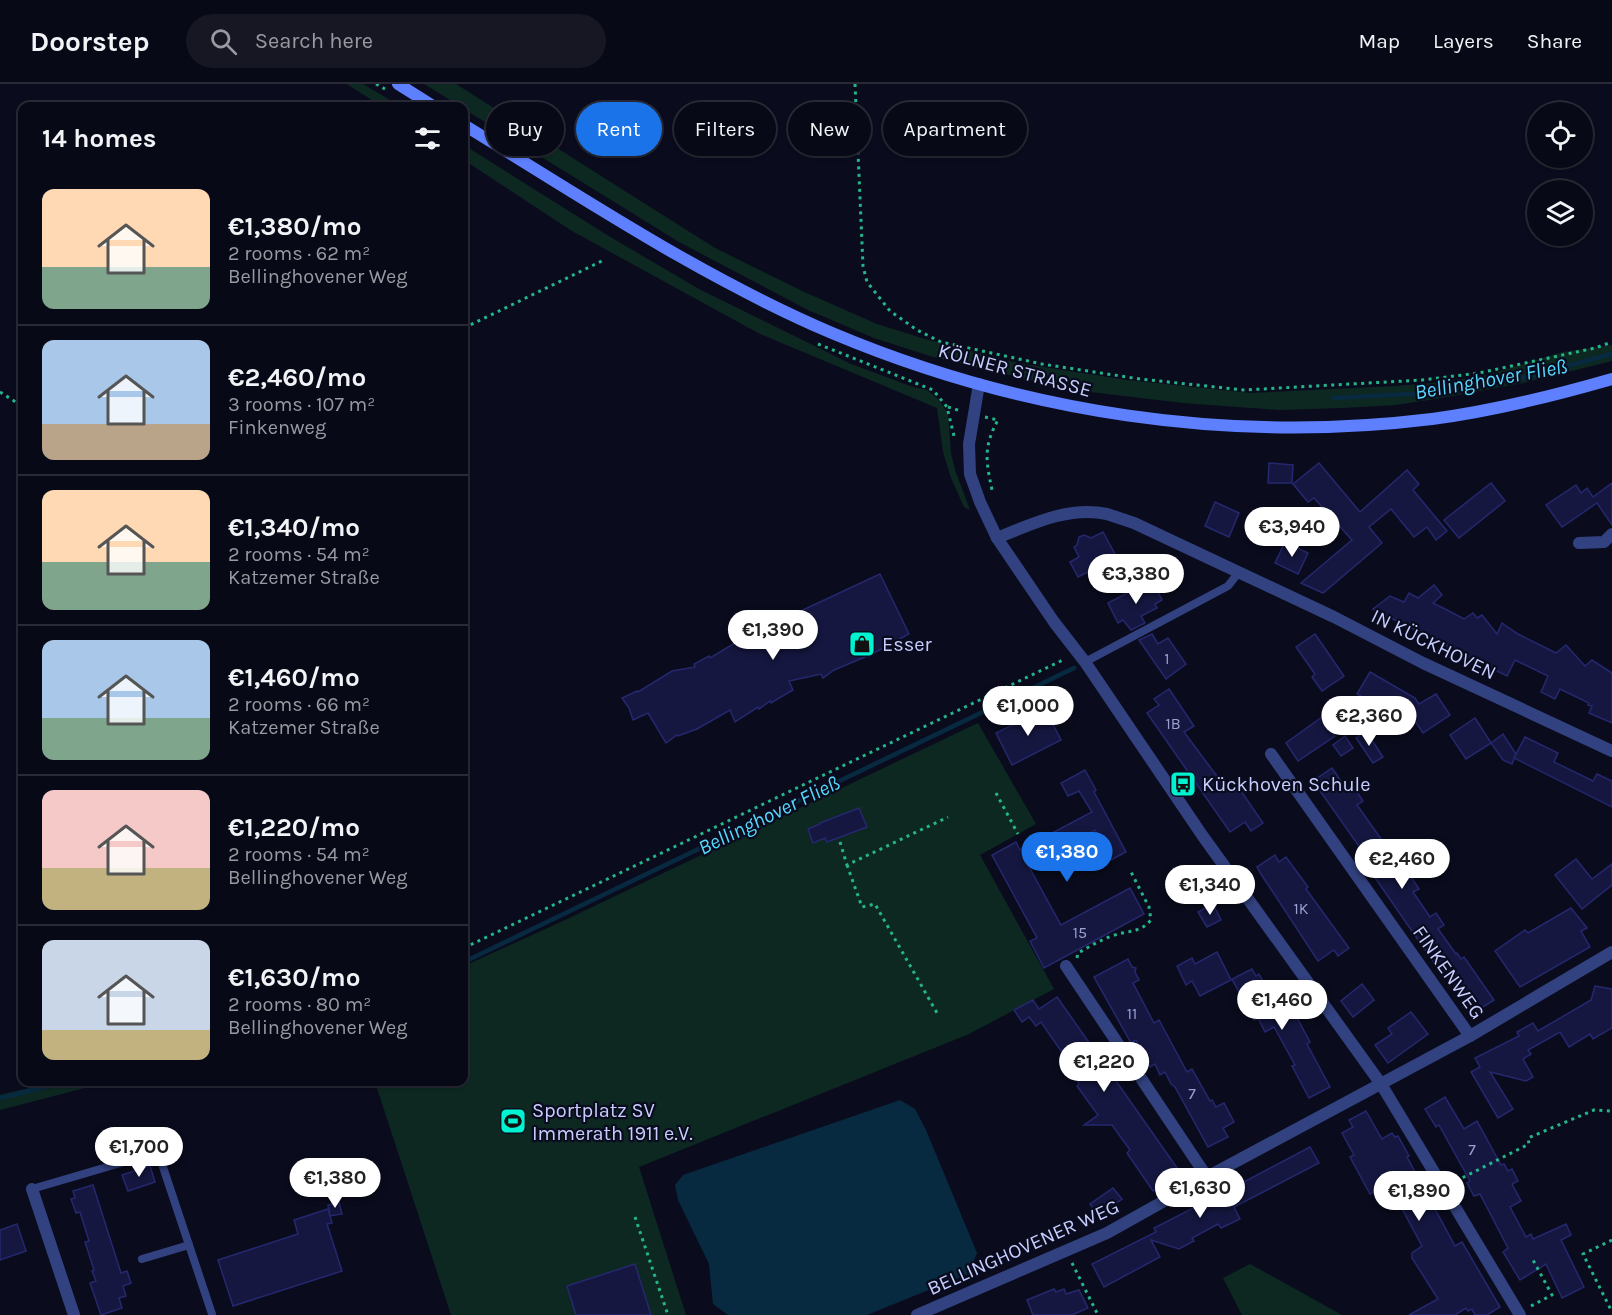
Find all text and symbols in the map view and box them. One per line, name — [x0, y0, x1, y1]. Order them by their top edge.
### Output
search box — [186, 14, 606, 68]
text: Doorstep — [30, 25, 150, 58]
icon: search — [207, 25, 240, 58]
text: Search here — [255, 28, 373, 54]
text: Map — [1358, 29, 1400, 53]
text: Layers — [1433, 29, 1494, 53]
text: Share — [1527, 29, 1582, 53]
chip: Buy — [486, 102, 564, 156]
chip: Rent — [576, 102, 662, 156]
chip: Filters — [674, 102, 776, 156]
chip: New — [788, 102, 871, 156]
chip: Apartment — [883, 102, 1027, 156]
map controls — [1527, 102, 1593, 246]
button: locate — [1527, 102, 1593, 168]
icon: filters — [411, 122, 444, 155]
text: 14 homes — [42, 123, 156, 154]
button: layers — [1527, 180, 1593, 246]
text: €1,380/mo — [228, 211, 361, 242]
icon: home — [90, 213, 162, 285]
text: 2 rooms · 62 m² — [228, 242, 370, 265]
text: Bellinghovener Weg — [228, 265, 408, 288]
street label: KÖLNER STRASSE — [936, 339, 1094, 402]
water label: Bellinghover Fließ — [1413, 354, 1569, 404]
text: €2,460/mo — [228, 362, 366, 393]
icon: home — [90, 364, 162, 436]
text: 3 rooms · 107 m² — [228, 393, 375, 416]
text: Finkenweg — [228, 416, 326, 439]
pin: €3,940 — [1243, 507, 1341, 558]
text: €1,340/mo — [228, 512, 360, 543]
icon: home — [90, 514, 162, 586]
text: €3,940 — [1259, 515, 1325, 538]
text: 2 rooms · 54 m² — [228, 543, 370, 566]
pin: €3,380 — [1087, 554, 1185, 605]
text: €3,380 — [1102, 562, 1170, 585]
text: Katzemer Straße — [228, 566, 380, 589]
street label: IN KÜCKHOVEN — [1368, 604, 1500, 685]
pin: €1,390 — [724, 610, 822, 661]
text: €1,390 — [742, 618, 804, 641]
shop icon: Esser — [847, 629, 877, 659]
place label: Esser — [882, 633, 933, 656]
house number: 1 — [1164, 649, 1170, 668]
text: €1,460/mo — [228, 662, 360, 693]
icon: home — [90, 664, 162, 736]
pin: €1,000 — [979, 686, 1077, 737]
text: 2 rooms · 66 m² — [228, 693, 370, 716]
text: €1,000 — [997, 694, 1059, 717]
pin: €2,360 — [1320, 696, 1418, 747]
text: €2,360 — [1335, 704, 1403, 727]
house number: 1B — [1165, 714, 1181, 733]
text: Katzemer Straße — [228, 716, 380, 739]
bus stop icon: Kückhoven Schule — [1168, 769, 1198, 799]
water label: Bellinghover Fließ — [694, 770, 844, 860]
place label: Kückhoven Schule — [1202, 773, 1370, 796]
text: €1,220/mo — [228, 812, 360, 843]
icon: home — [90, 814, 162, 886]
pin: €1,380 — [1018, 832, 1116, 883]
pin: €2,460 — [1353, 839, 1451, 890]
text: €1,380 — [1036, 840, 1098, 863]
text: 2 rooms · 54 m² — [228, 843, 370, 866]
text: €2,460 — [1369, 847, 1435, 870]
pin: €1,340 — [1161, 865, 1259, 916]
text: Bellinghovener Weg — [228, 866, 408, 889]
text: €1,340 — [1179, 873, 1241, 896]
house number: 1K — [1293, 899, 1309, 918]
street label: FINKENWEG — [1408, 921, 1489, 1023]
house number: 15 — [1073, 923, 1087, 942]
text: €1,630/mo — [228, 962, 360, 993]
icon: home — [90, 964, 162, 1036]
pin: €1,460 — [1233, 980, 1331, 1031]
text: €1,460 — [1251, 988, 1313, 1011]
text: 2 rooms · 80 m² — [228, 993, 371, 1016]
house number: 11 — [1127, 1004, 1137, 1023]
text: Bellinghovener Weg — [228, 1016, 408, 1039]
pin: €1,220 — [1055, 1042, 1153, 1093]
text: €1,220 — [1073, 1050, 1135, 1073]
house number: 7 — [1188, 1084, 1196, 1103]
place label: Sportplatz SV Immerath 1911 e.V. — [532, 1099, 693, 1145]
sports icon: Sportplatz SV Immerath 1911 e.V. — [498, 1106, 528, 1136]
pin: €1,700 — [90, 1127, 188, 1178]
text: €1,700 — [109, 1135, 169, 1158]
house number: 7 — [1468, 1140, 1476, 1159]
pin: €1,380 — [286, 1158, 384, 1209]
text: €1,380 — [304, 1166, 366, 1189]
pin: €1,630 — [1151, 1168, 1249, 1219]
pin: €1,890 — [1370, 1171, 1468, 1222]
text: €1,630 — [1169, 1176, 1231, 1199]
text: €1,890 — [1388, 1179, 1450, 1202]
street label: BELLINGHOVENER WEG — [924, 1195, 1122, 1300]

